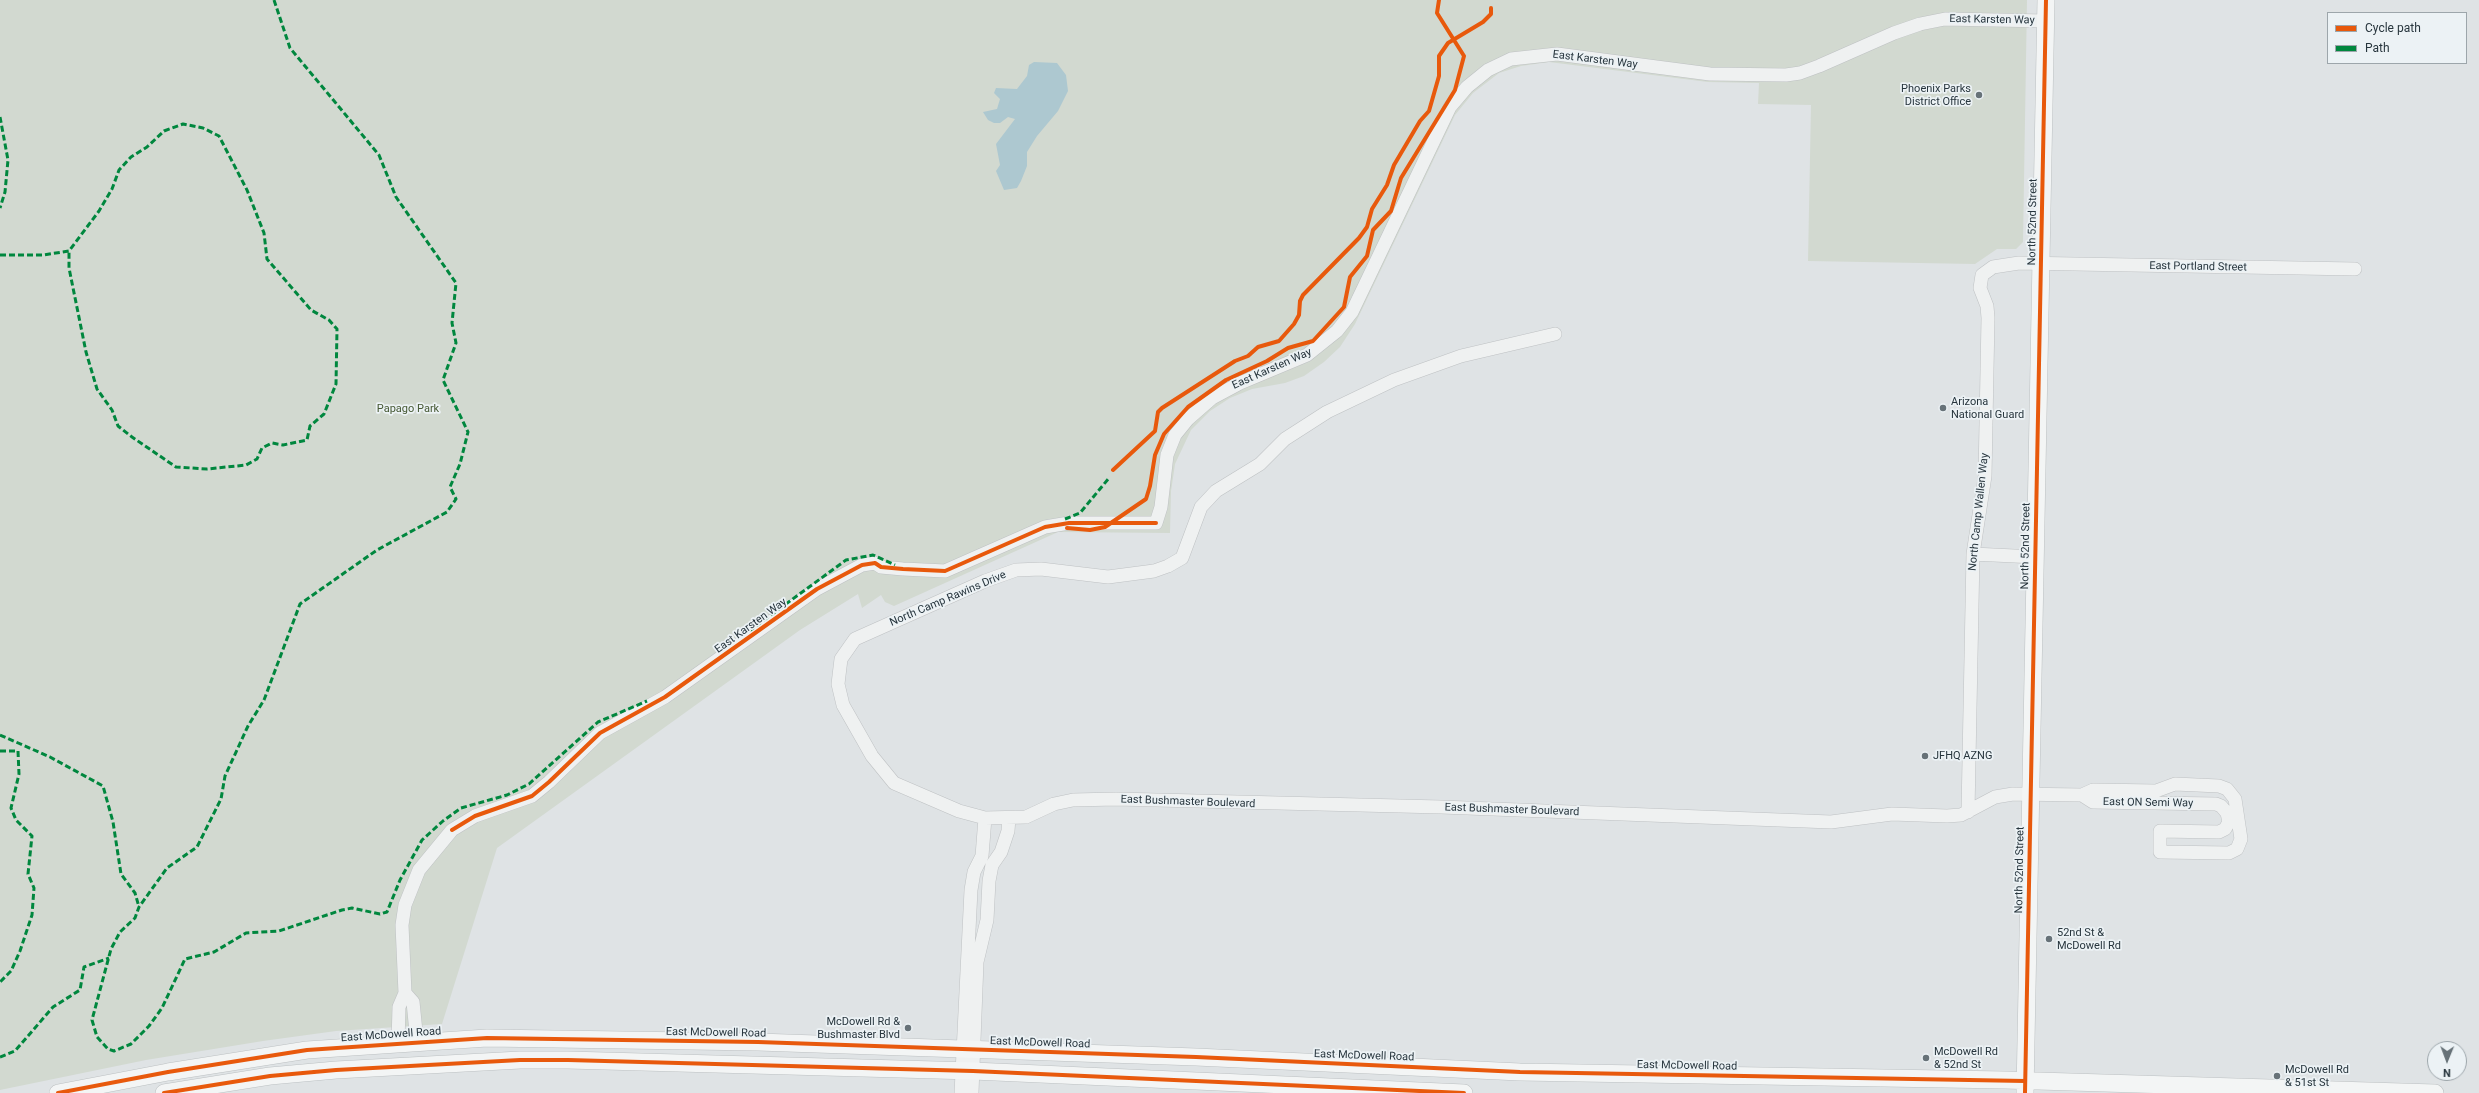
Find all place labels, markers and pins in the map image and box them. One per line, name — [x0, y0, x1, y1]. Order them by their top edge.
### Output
place label: Phoenix Parks District Office — [1901, 82, 1971, 108]
marker: Phoenix Parks District Office — [1974, 90, 1984, 100]
place label: Arizona National Guard — [1951, 395, 2024, 421]
marker: Arizona National Guard — [1938, 403, 1948, 413]
place label: JFHQ AZNG — [1933, 749, 1992, 763]
marker: JFHQ AZNG — [1920, 751, 1930, 761]
place label: 52nd St & McDowell Rd — [2057, 926, 2121, 952]
marker: 52nd St & McDowell Rd — [2044, 934, 2054, 944]
place label: McDowell Rd & Bushmaster Blvd — [817, 1015, 900, 1041]
marker: McDowell Rd & Bushmaster Blvd — [903, 1023, 913, 1033]
place label: McDowell Rd & 52nd St — [1934, 1045, 1998, 1071]
marker: McDowell Rd & 52nd St — [1921, 1053, 1931, 1063]
place label: McDowell Rd & 51st St — [2285, 1063, 2349, 1089]
marker: McDowell Rd & 51st St — [2272, 1071, 2282, 1081]

